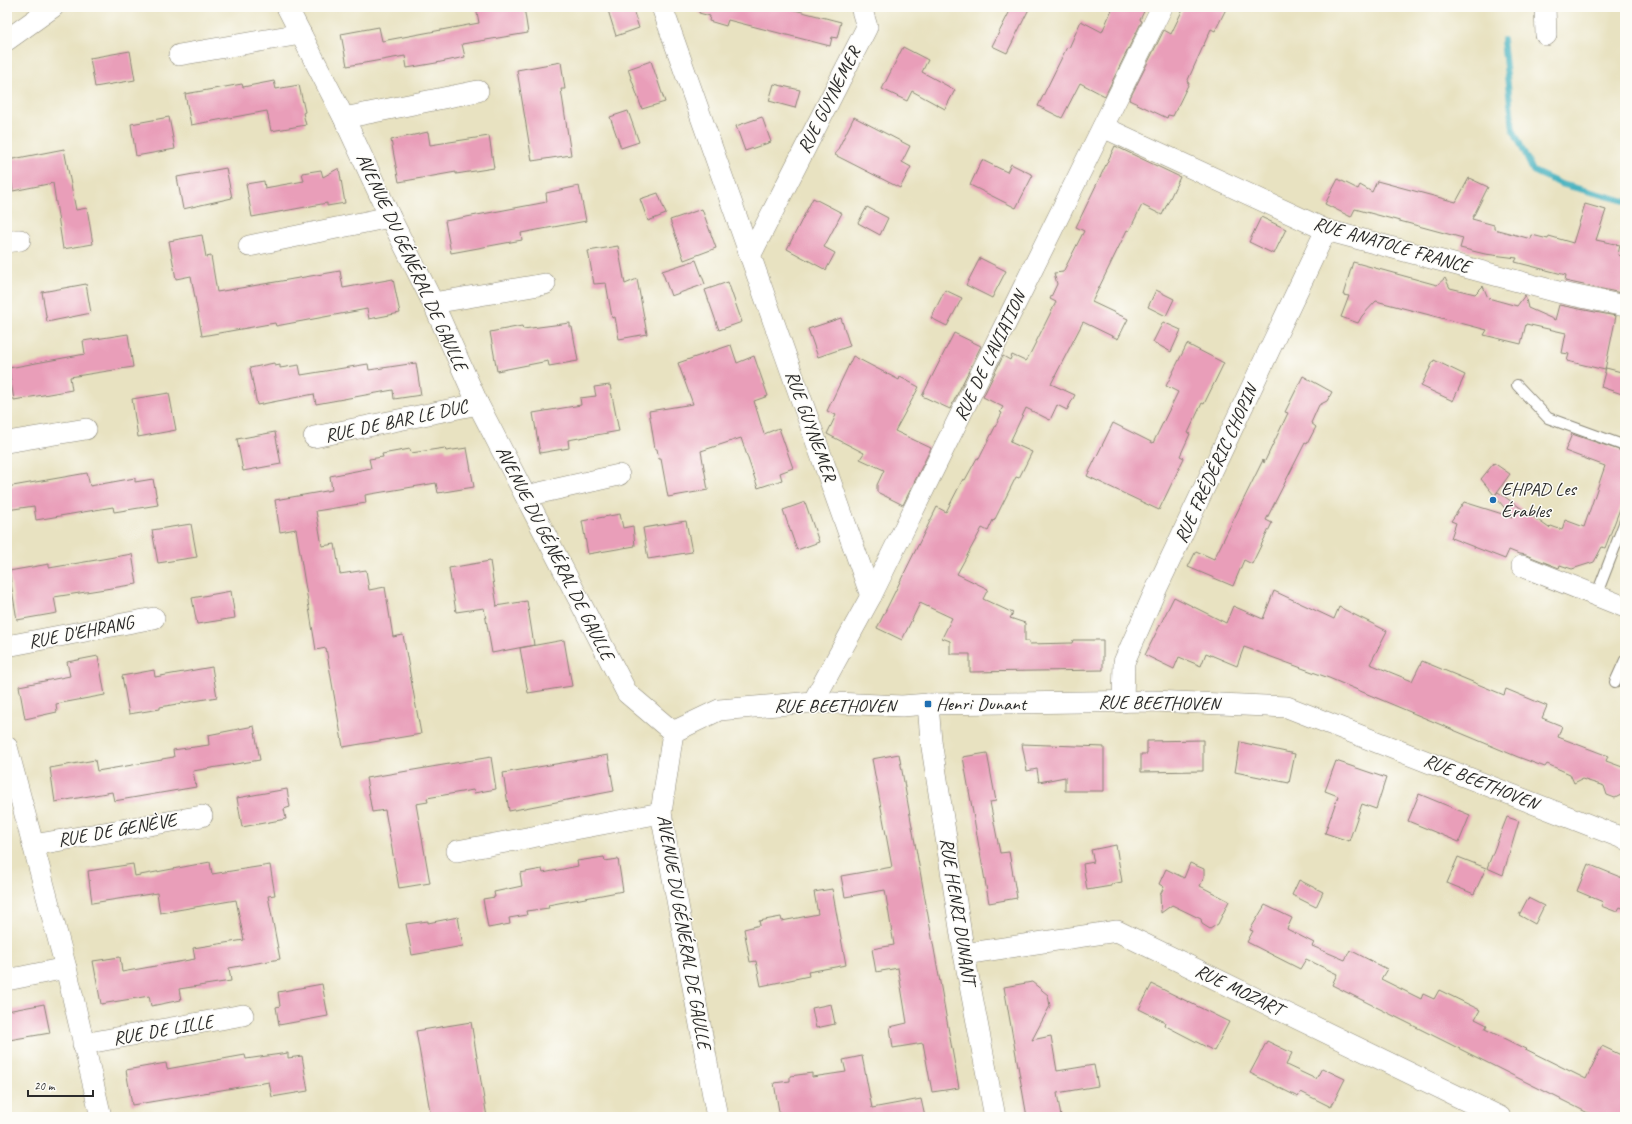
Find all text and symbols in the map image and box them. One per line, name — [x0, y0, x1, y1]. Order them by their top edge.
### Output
street label: RUE GUYNEMER — [792, 41, 867, 157]
street label: AVENUE DU GÉNÉRAL DE GAULLE — [351, 149, 474, 377]
street label: RUE ANATOLE FRANCE — [1311, 211, 1476, 280]
street label: RUE DE L'AVIATION — [948, 284, 1033, 425]
street label: RUE GUYNEMER — [780, 367, 843, 486]
street label: RUE FRÉDÉRIC CHOPIN — [1169, 378, 1265, 547]
street label: RUE DE BAR LE DUC — [323, 394, 471, 448]
street label: AVENUE DU GÉNÉRAL DE GAULLE — [490, 442, 621, 667]
place label: EHPAD Les Érables — [1501, 477, 1578, 523]
marker: EHPAD Les Érables — [1488, 495, 1498, 505]
street label: RUE D'EHRANG — [26, 610, 138, 654]
street label: RUE BEETHOVEN — [1098, 690, 1223, 716]
place label: Henri Dunant — [936, 692, 1028, 716]
street label: RUE BEETHOVEN — [774, 694, 899, 718]
marker: Henri Dunant — [923, 699, 933, 709]
street label: RUE BEETHOVEN — [1420, 748, 1545, 817]
street label: RUE DE GENÈVE — [56, 807, 181, 852]
street label: AVENUE DU GÉNÉRAL DE GAULLE — [652, 813, 717, 1054]
street label: RUE HENRI DUNANT — [935, 836, 982, 991]
street label: RUE MOZART — [1191, 959, 1291, 1024]
street label: RUE DE LILLE — [111, 1009, 217, 1051]
scale bar — [28, 1072, 93, 1098]
text: 20 m — [34, 1078, 56, 1094]

